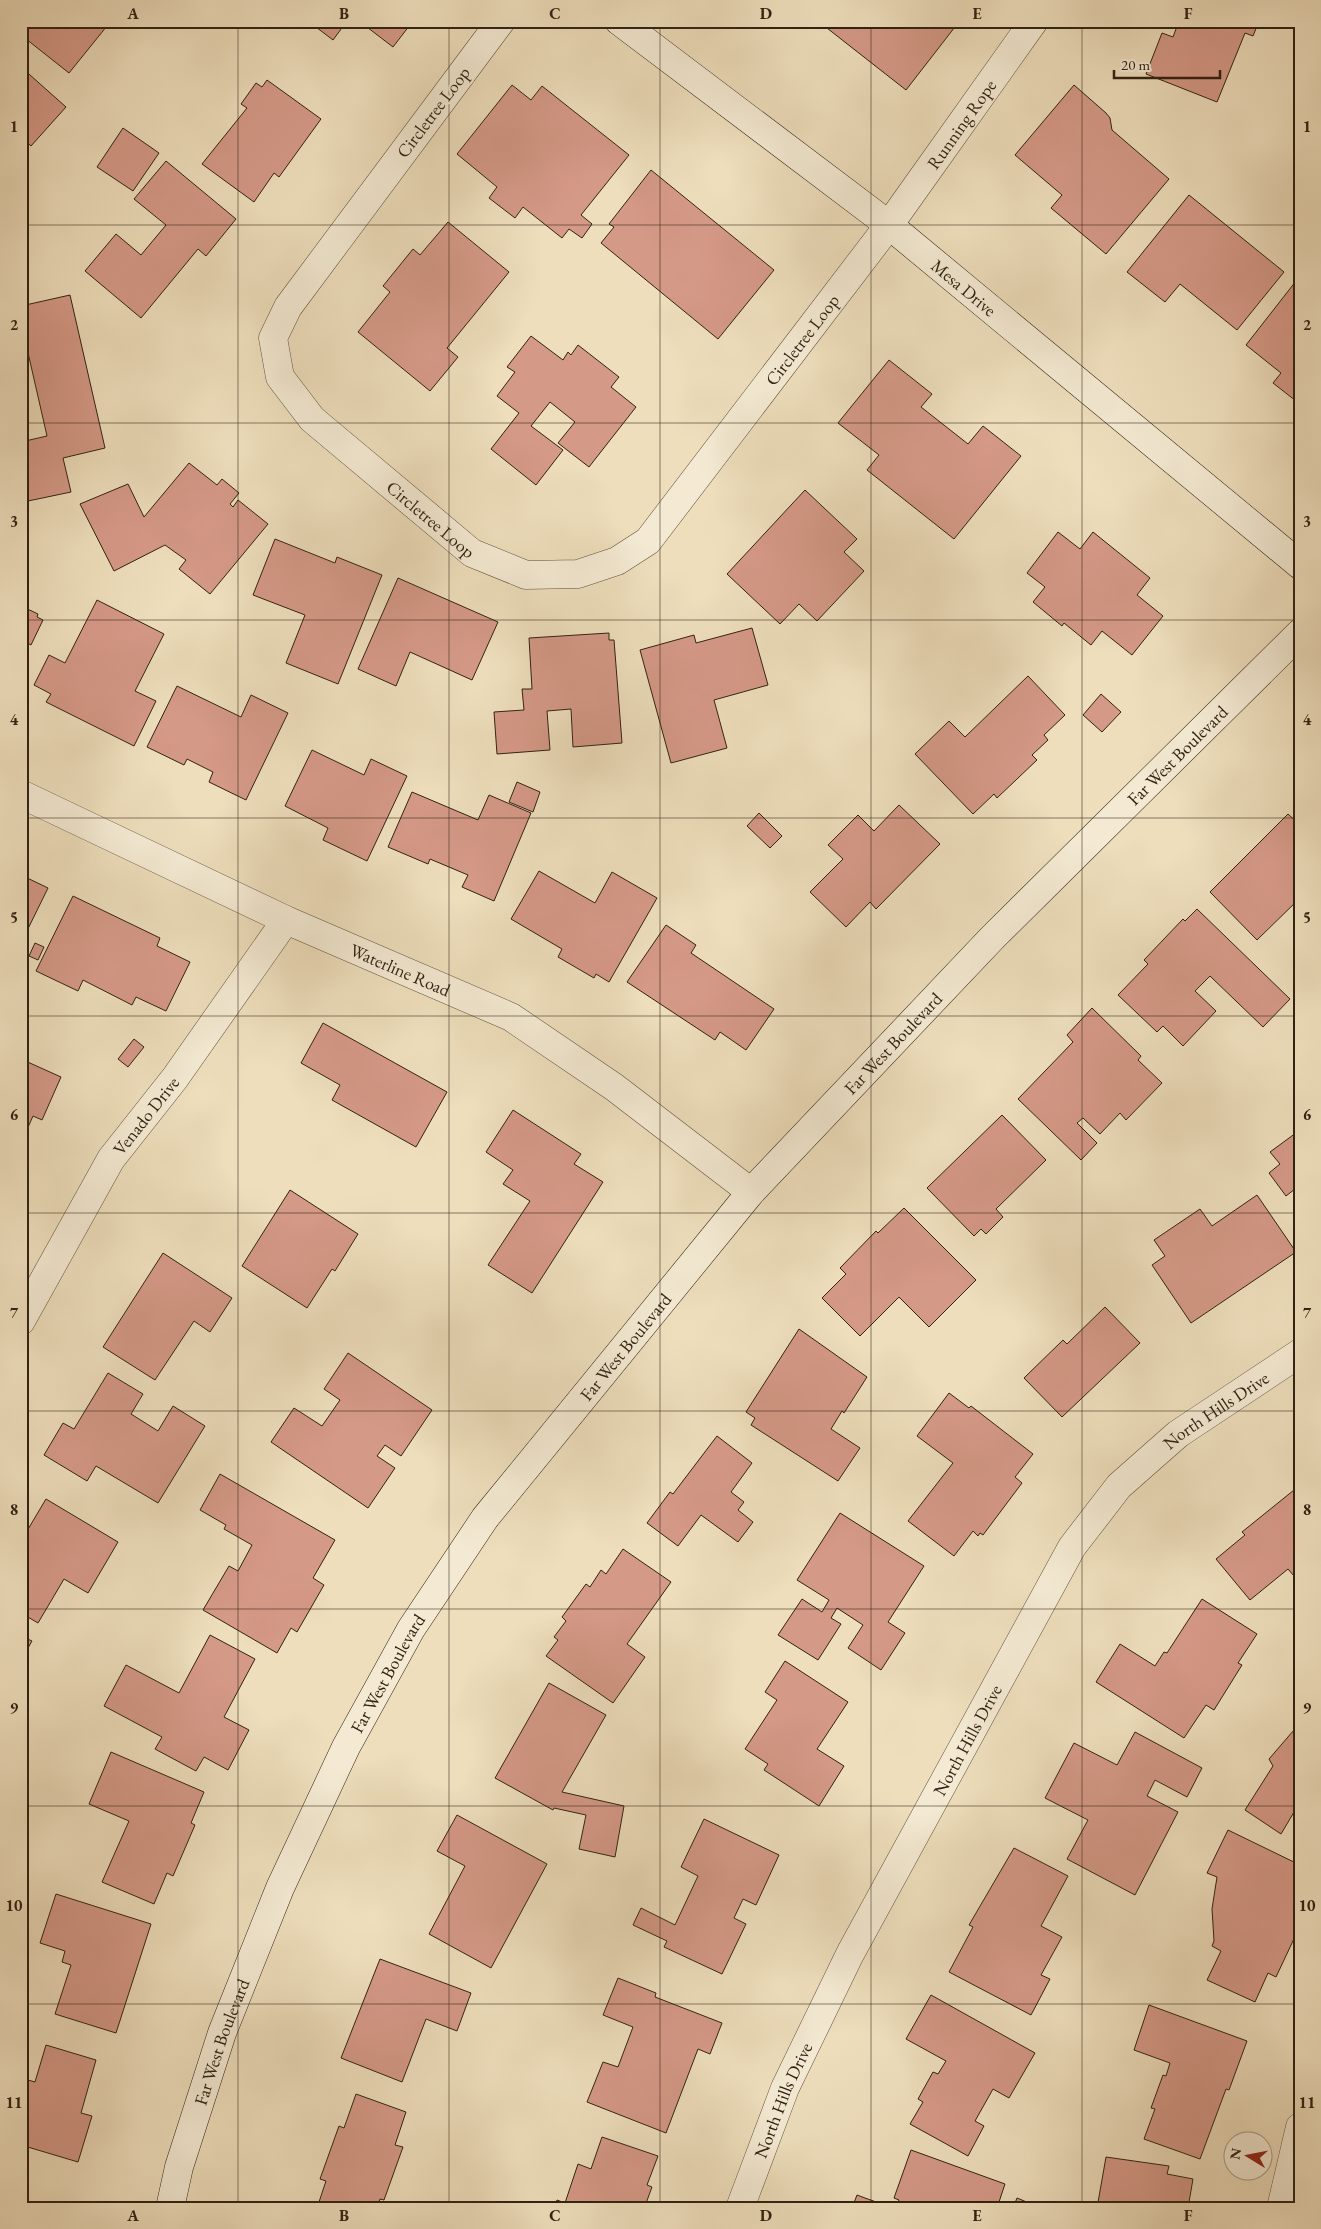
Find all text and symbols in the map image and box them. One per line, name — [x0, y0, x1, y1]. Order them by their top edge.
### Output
text: A — [126, 3, 139, 24]
text: B — [339, 3, 349, 24]
text: C — [549, 3, 561, 24]
text: D — [760, 3, 772, 24]
text: E — [972, 3, 982, 24]
text: F — [1184, 3, 1193, 24]
scale bar — [1114, 48, 1220, 80]
text: 20 m — [1121, 55, 1150, 74]
street label: Circletree Loop — [391, 62, 475, 162]
street label: Running Rope — [921, 74, 1001, 173]
text: 1 — [10, 116, 18, 137]
text: 1 — [1303, 116, 1311, 137]
street label: Mesa Drive — [927, 253, 1002, 321]
street label: Circletree Loop — [760, 289, 844, 390]
text: 2 — [10, 314, 19, 335]
text: 2 — [1303, 314, 1312, 335]
street label: Circletree Loop — [382, 475, 480, 563]
text: 3 — [10, 511, 18, 532]
text: 3 — [1303, 511, 1311, 532]
street label: Far West Boulevard — [1122, 699, 1233, 810]
text: 4 — [10, 709, 19, 730]
text: 4 — [1303, 709, 1312, 730]
text: 5 — [10, 907, 18, 928]
text: 5 — [1303, 907, 1311, 928]
street label: Waterline Road — [347, 938, 455, 1001]
street label: Far West Boulevard — [839, 986, 947, 1099]
street label: Venado Drive — [107, 1071, 184, 1159]
text: 6 — [10, 1104, 19, 1125]
text: 6 — [1303, 1104, 1312, 1125]
street label: Far West Boulevard — [574, 1287, 676, 1405]
text: 7 — [10, 1302, 19, 1323]
text: 7 — [1303, 1302, 1312, 1323]
street label: North Hills Drive — [1158, 1366, 1273, 1454]
text: 8 — [10, 1499, 18, 1520]
text: 8 — [1303, 1499, 1311, 1520]
street label: Far West Boulevard — [345, 1609, 430, 1737]
street label: North Hills Drive — [927, 1680, 1006, 1800]
text: 9 — [10, 1697, 19, 1718]
text: 9 — [1303, 1697, 1312, 1718]
text: 10 — [6, 1895, 23, 1916]
text: 10 — [1299, 1895, 1316, 1916]
street label: Far West Boulevard — [188, 1974, 254, 2108]
street label: North Hills Drive — [748, 2038, 817, 2161]
text: 11 — [6, 2092, 22, 2113]
text: 11 — [1299, 2092, 1315, 2113]
north arrow — [1224, 2132, 1274, 2182]
text: N — [1225, 2146, 1245, 2161]
text: A — [126, 2205, 139, 2226]
text: B — [339, 2205, 349, 2226]
text: C — [549, 2205, 561, 2226]
text: D — [760, 2205, 772, 2226]
text: E — [972, 2205, 982, 2226]
text: F — [1184, 2205, 1193, 2226]

